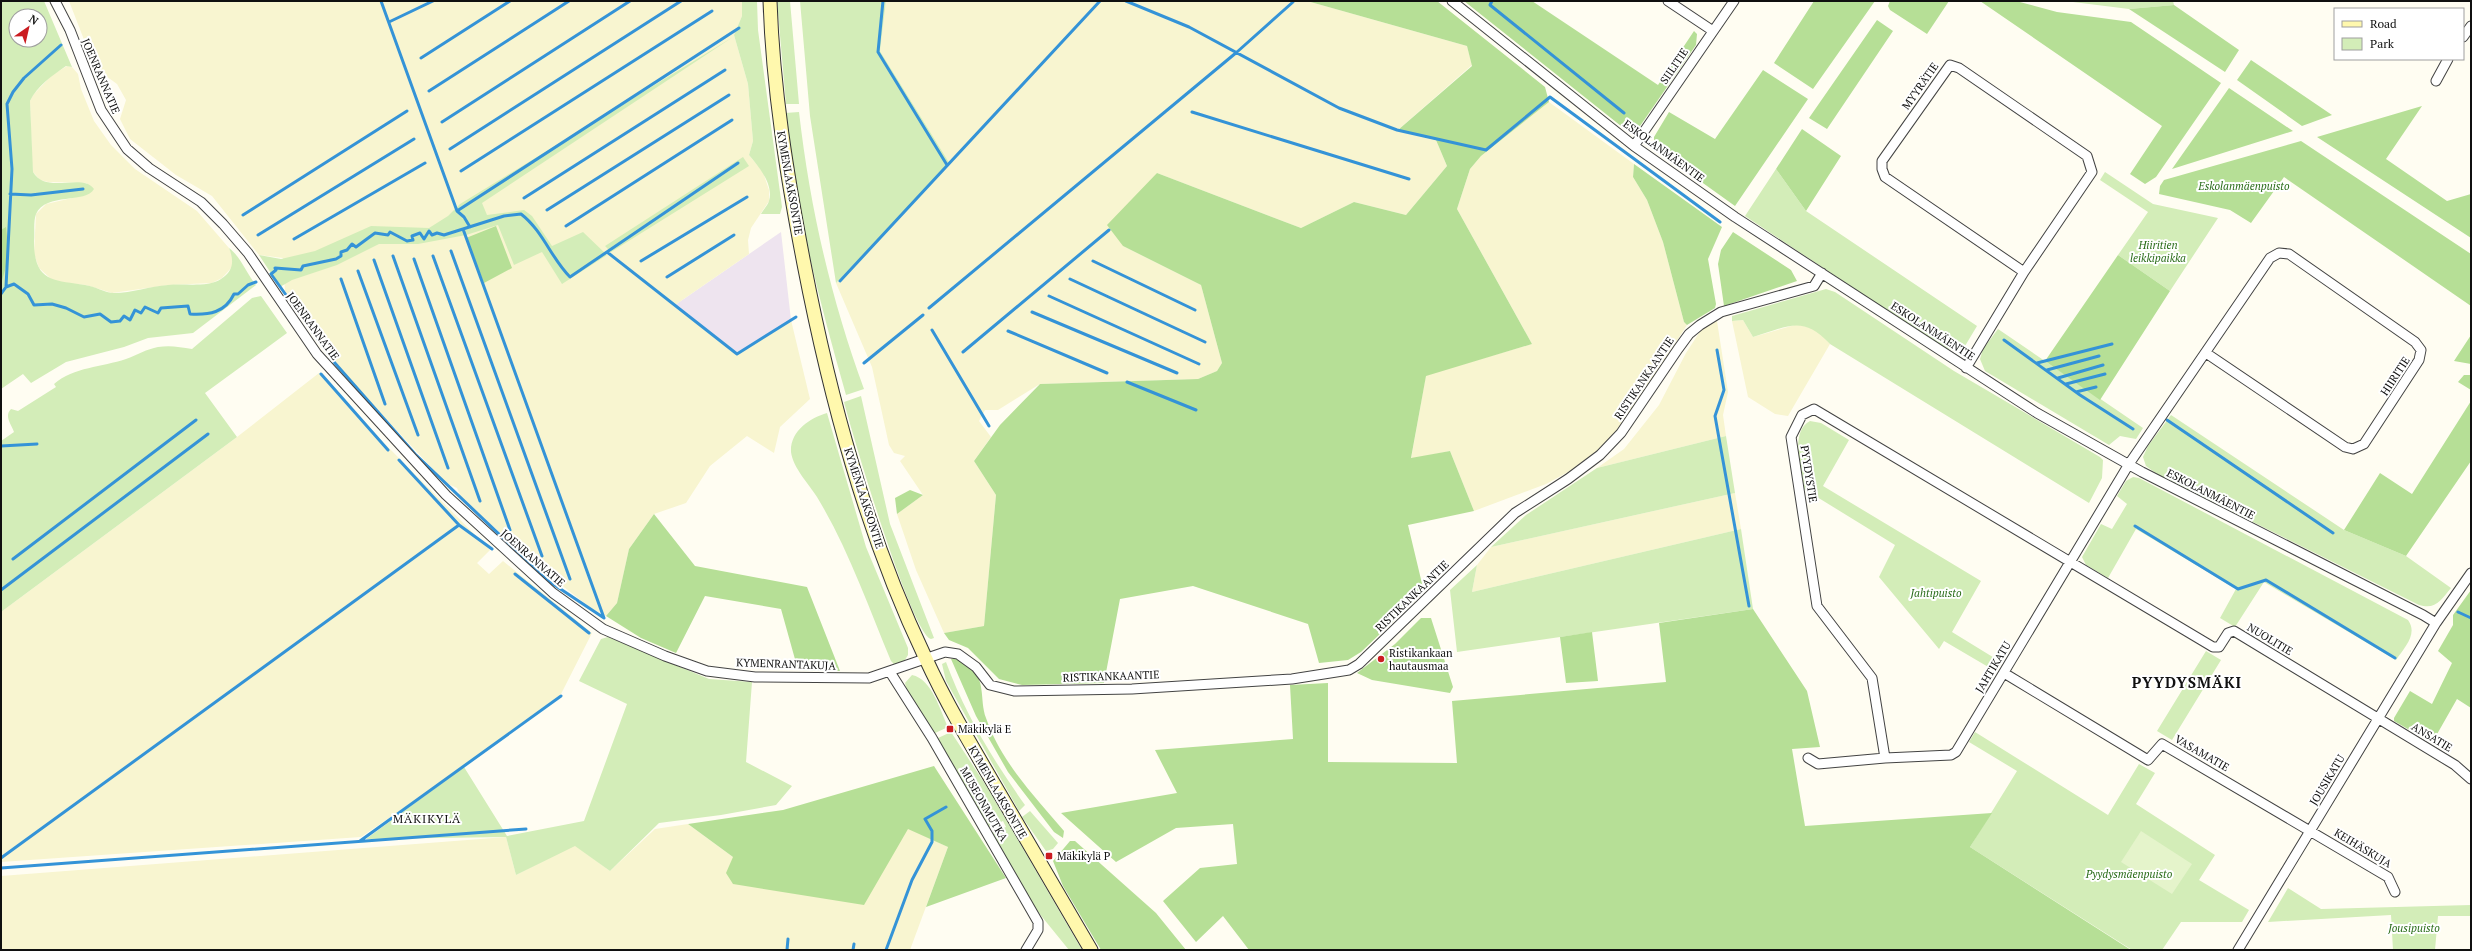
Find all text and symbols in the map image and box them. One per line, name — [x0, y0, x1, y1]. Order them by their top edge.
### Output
north arrow — [8, 8, 48, 48]
legend — [2334, 8, 2464, 60]
text: N — [26, 12, 42, 28]
text: Road — [2370, 16, 2397, 31]
street label: JOENRANNATIE — [79, 36, 123, 116]
text: Park — [2370, 36, 2395, 51]
street label: SIILITIE — [1657, 45, 1691, 87]
street label: MYYRÄTIE — [1899, 60, 1941, 112]
street label: ESKOLANMÄENTIE — [1620, 117, 1708, 185]
street label: KYMENLAAKSONTIE — [774, 130, 806, 236]
park label: Eskolanmäenpuisto — [2197, 179, 2290, 193]
park label: Hiiritien leikkipaikka — [2130, 238, 2186, 265]
street label: JOENRANNATIE — [284, 289, 342, 363]
street label: ESKOLANMÄENTIE — [1888, 299, 1978, 363]
street label: RISTIKANKAANTIE — [1611, 334, 1677, 422]
street label: HIIRITIE — [2377, 354, 2413, 398]
street label: PYYDYSTIE — [1798, 444, 1820, 504]
street label: KYMENLAAKSONTIE — [841, 446, 887, 550]
street label: ESKOLANMÄENTIE — [2164, 466, 2258, 522]
street label: JOENRANNATIE — [498, 526, 568, 590]
street label: RISTIKANKAANTIE — [1372, 557, 1452, 635]
park label: Jahtipuisto — [1909, 586, 1962, 600]
street label: NUOLITIE — [2245, 620, 2295, 658]
street label: JAHTIKATU — [1972, 638, 2014, 695]
place label: Ristikankaan hautausmaa — [1389, 646, 1453, 673]
marker: Ristikankaan hautausmaa — [1376, 654, 1386, 664]
street label: KYMENRANTAKUJA — [736, 655, 837, 673]
street label: RISTIKANKAANTIE — [1062, 667, 1160, 685]
district label: PYYDYSMÄKI — [2132, 672, 2242, 692]
street label: ANSATIE — [2409, 719, 2455, 755]
place label: Mäkikylä E — [958, 722, 1011, 736]
marker: Mäkikylä E — [945, 724, 955, 734]
street label: VASAMATIE — [2172, 732, 2232, 774]
street label: KYMENLAAKSONTIE — [966, 743, 1030, 841]
street label: JOUSIKATU — [2306, 752, 2348, 808]
street label: MUSEONMUTKA — [957, 764, 1011, 844]
district label: MÄKIKYLÄ — [393, 811, 461, 826]
street label: KEIHÄSKUJA — [2332, 825, 2395, 871]
place label: Mäkikylä P — [1057, 849, 1111, 863]
marker: Mäkikylä P — [1044, 851, 1054, 861]
park label: Pyydysmäenpuisto — [2085, 867, 2173, 881]
park label: Jousipuisto — [2387, 921, 2440, 935]

